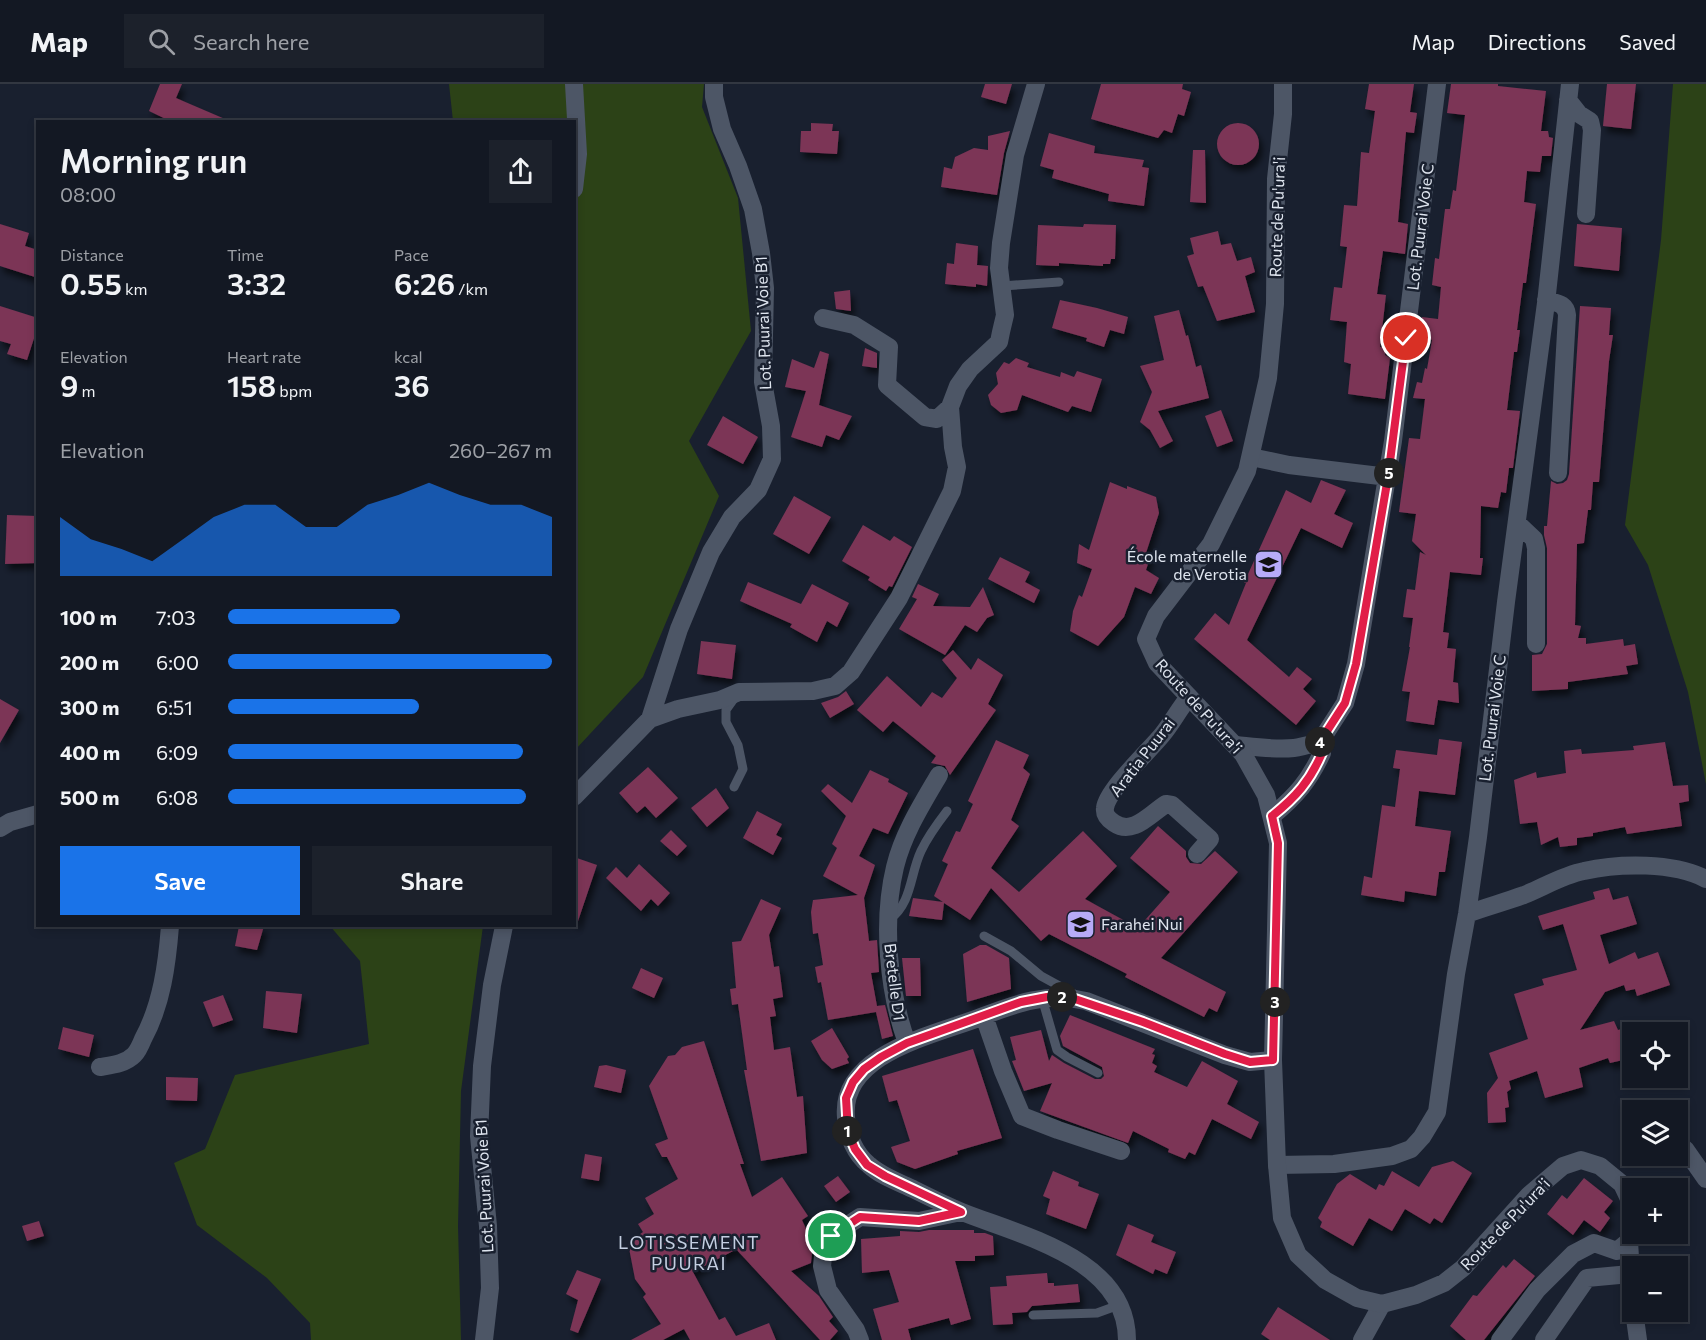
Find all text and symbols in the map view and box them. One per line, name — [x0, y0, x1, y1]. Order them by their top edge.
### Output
search box — [124, 14, 544, 68]
text: Map — [30, 24, 88, 58]
icon: search — [145, 25, 178, 58]
text: Search here — [193, 28, 309, 55]
text: Map — [1412, 29, 1455, 54]
text: Directions — [1488, 29, 1586, 54]
text: Saved — [1619, 29, 1676, 54]
text: Morning run — [60, 139, 247, 180]
button: share — [489, 140, 552, 203]
street label: Route de Pu'ura'i — [1265, 156, 1288, 278]
street label: Lot. Puurai Voie C — [1402, 162, 1437, 291]
text: 08:00 — [60, 182, 116, 206]
text: Distance — [60, 245, 124, 264]
text: Time — [227, 245, 264, 264]
text: Pace — [394, 245, 429, 264]
street label: Lot. Puurai Voie B1 — [751, 256, 774, 390]
text: 0.55 — [60, 264, 122, 301]
text: 3:32 — [227, 264, 286, 301]
text: 6:26 — [394, 264, 455, 301]
text: km — [122, 279, 148, 298]
text: /km — [455, 279, 488, 298]
pin — [1380, 312, 1431, 363]
icon: check — [1389, 321, 1422, 354]
text: Elevation — [60, 347, 128, 366]
text: Heart rate — [227, 347, 301, 366]
text: kcal — [394, 347, 423, 366]
text: 9 — [60, 366, 78, 403]
text: 158 — [227, 366, 276, 403]
text: 36 — [394, 366, 430, 403]
text: m — [78, 381, 95, 400]
text: bpm — [276, 381, 312, 400]
text: Elevation — [60, 438, 145, 462]
text: 260–267 m — [449, 438, 552, 462]
pin: 5 — [1374, 458, 1404, 488]
text: 5 — [1384, 463, 1394, 482]
place label: École maternelle de Verotia — [1127, 546, 1247, 583]
school or university icon: École maternelle de Verotia — [1252, 549, 1284, 581]
text: 100 m — [60, 605, 117, 629]
text: 7:03 — [156, 605, 196, 629]
text: 200 m — [60, 650, 119, 674]
text: 6:00 — [156, 650, 199, 674]
street label: Lot. Puurai Voie C — [1474, 653, 1509, 782]
street label: Route de Pu'ura'i — [1152, 655, 1247, 757]
text: 300 m — [60, 695, 120, 719]
text: 6:51 — [156, 695, 193, 719]
street label: Aratia Puurai — [1105, 714, 1178, 800]
pin: 4 — [1305, 727, 1335, 757]
text: 4 — [1315, 732, 1325, 751]
text: 400 m — [60, 740, 120, 764]
text: 6:09 — [156, 740, 198, 764]
text: 500 m — [60, 785, 120, 809]
text: 6:08 — [156, 785, 198, 809]
button: Save — [60, 846, 300, 915]
button: Share — [312, 846, 552, 915]
school or university icon: Farahei Nui — [1064, 908, 1096, 940]
place label: Farahei Nui — [1101, 914, 1183, 933]
street label: Bretelle D1 — [881, 942, 910, 1022]
pin: 2 — [1047, 982, 1077, 1012]
text: 2 — [1057, 987, 1067, 1006]
pin: 3 — [1260, 987, 1290, 1017]
text: 3 — [1270, 992, 1280, 1011]
map controls — [1622, 1022, 1688, 1322]
button: locate — [1622, 1022, 1688, 1088]
button: layers — [1622, 1100, 1688, 1166]
pin: 1 — [832, 1116, 862, 1146]
street label: Lot. Puurai Voie B1 — [471, 1119, 496, 1253]
text: 1 — [843, 1121, 851, 1140]
street label: Route de Pu'ura'i — [1456, 1174, 1553, 1274]
button: + — [1622, 1178, 1688, 1244]
pin — [805, 1210, 856, 1261]
icon: arrive — [814, 1219, 847, 1252]
district label: LOTISSEMENT PUURAI — [618, 1231, 760, 1274]
button: − — [1622, 1256, 1688, 1322]

